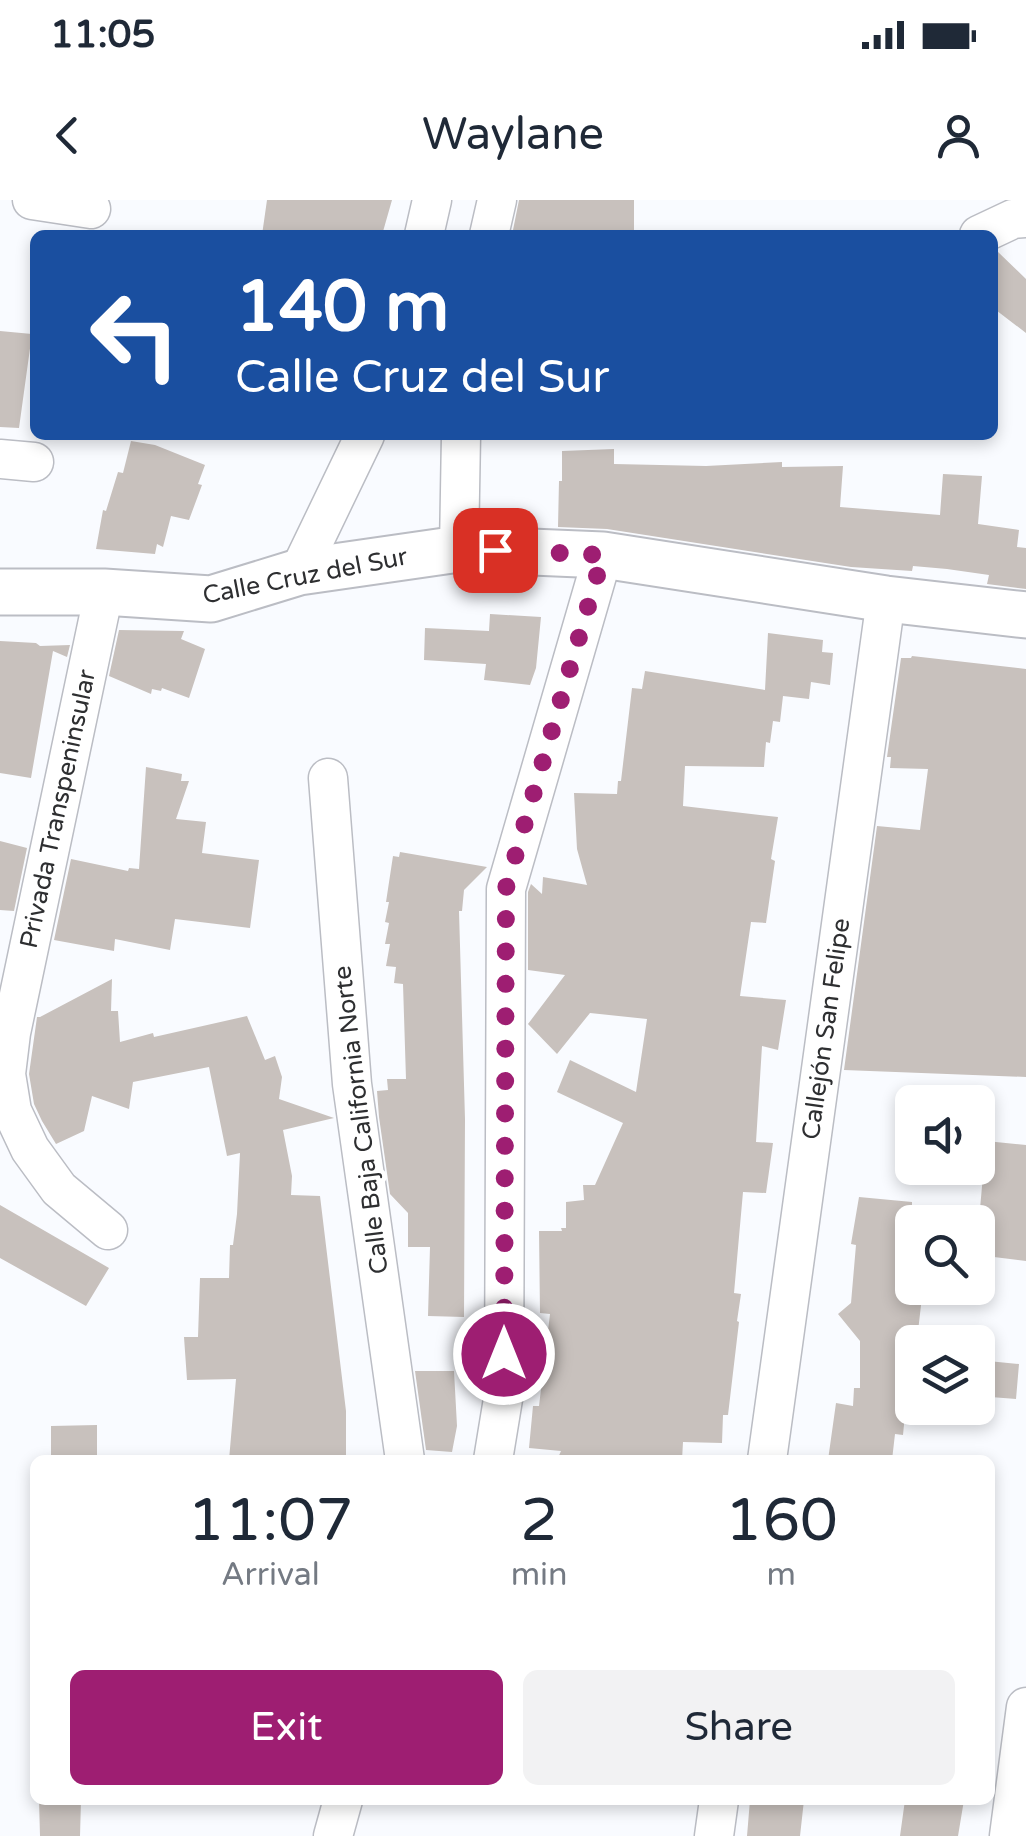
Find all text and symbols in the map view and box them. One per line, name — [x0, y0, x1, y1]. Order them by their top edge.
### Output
text: 11:05 — [50, 12, 155, 58]
icon: back — [40, 108, 95, 163]
text: Waylane — [422, 108, 604, 162]
icon: person — [931, 108, 986, 163]
text: 140 m — [235, 266, 449, 350]
icon: left — [70, 270, 200, 400]
text: Calle Cruz del Sur — [235, 351, 610, 405]
pin — [453, 508, 538, 593]
icon: arrive — [468, 523, 523, 578]
street label: Calle Cruz del Sur — [200, 541, 410, 611]
street label: Privada Transpeninsular — [14, 667, 102, 951]
street label: Callejón San Felipe — [796, 916, 856, 1142]
street label: Calle Baja California Norte — [327, 964, 395, 1276]
map controls — [895, 1085, 995, 1425]
button: sound — [895, 1085, 995, 1185]
button: search — [895, 1205, 995, 1305]
position arrow — [452, 1302, 556, 1406]
button: layers — [895, 1325, 995, 1425]
text: 11:07 — [187, 1485, 354, 1557]
text: 2 — [520, 1485, 558, 1557]
text: 160 — [725, 1485, 838, 1557]
text: Arrival — [221, 1556, 320, 1594]
text: min — [511, 1556, 568, 1594]
text: m — [767, 1556, 796, 1594]
button: Exit — [70, 1670, 503, 1785]
button: Share — [523, 1670, 955, 1785]

